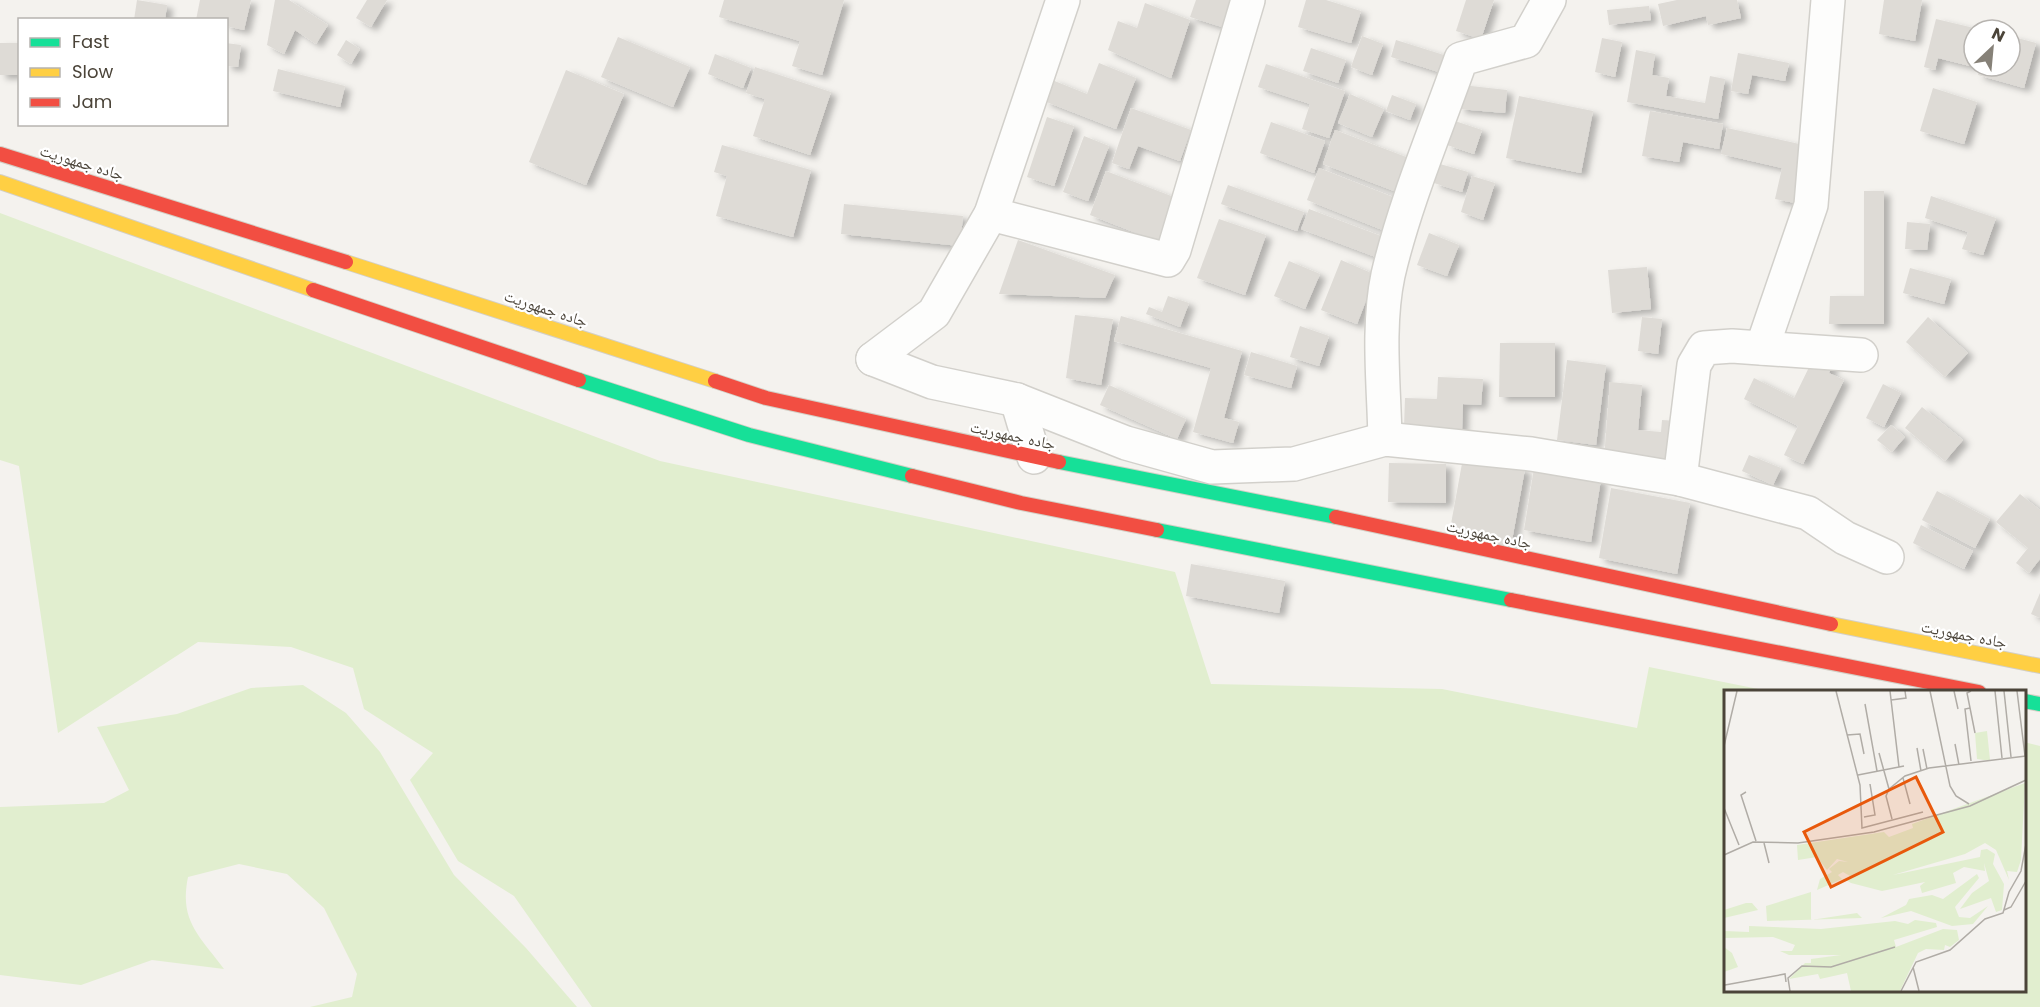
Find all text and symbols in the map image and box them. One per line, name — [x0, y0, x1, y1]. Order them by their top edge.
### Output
legend — [18, 18, 228, 126]
north arrow — [1962, 18, 2022, 78]
text: N — [1988, 22, 2009, 48]
text: Fast — [72, 29, 109, 54]
text: Slow — [72, 59, 114, 84]
text: Jam — [72, 89, 112, 114]
street label: جاده جمهوریت — [37, 139, 127, 186]
street label: جاده جمهوریت — [501, 284, 591, 333]
street label: جاده جمهوریت — [968, 415, 1058, 456]
street label: جاده جمهوریت — [1444, 514, 1534, 555]
street label: جاده جمهوریت — [1919, 615, 2009, 654]
inset map — [1724, 690, 2025, 992]

